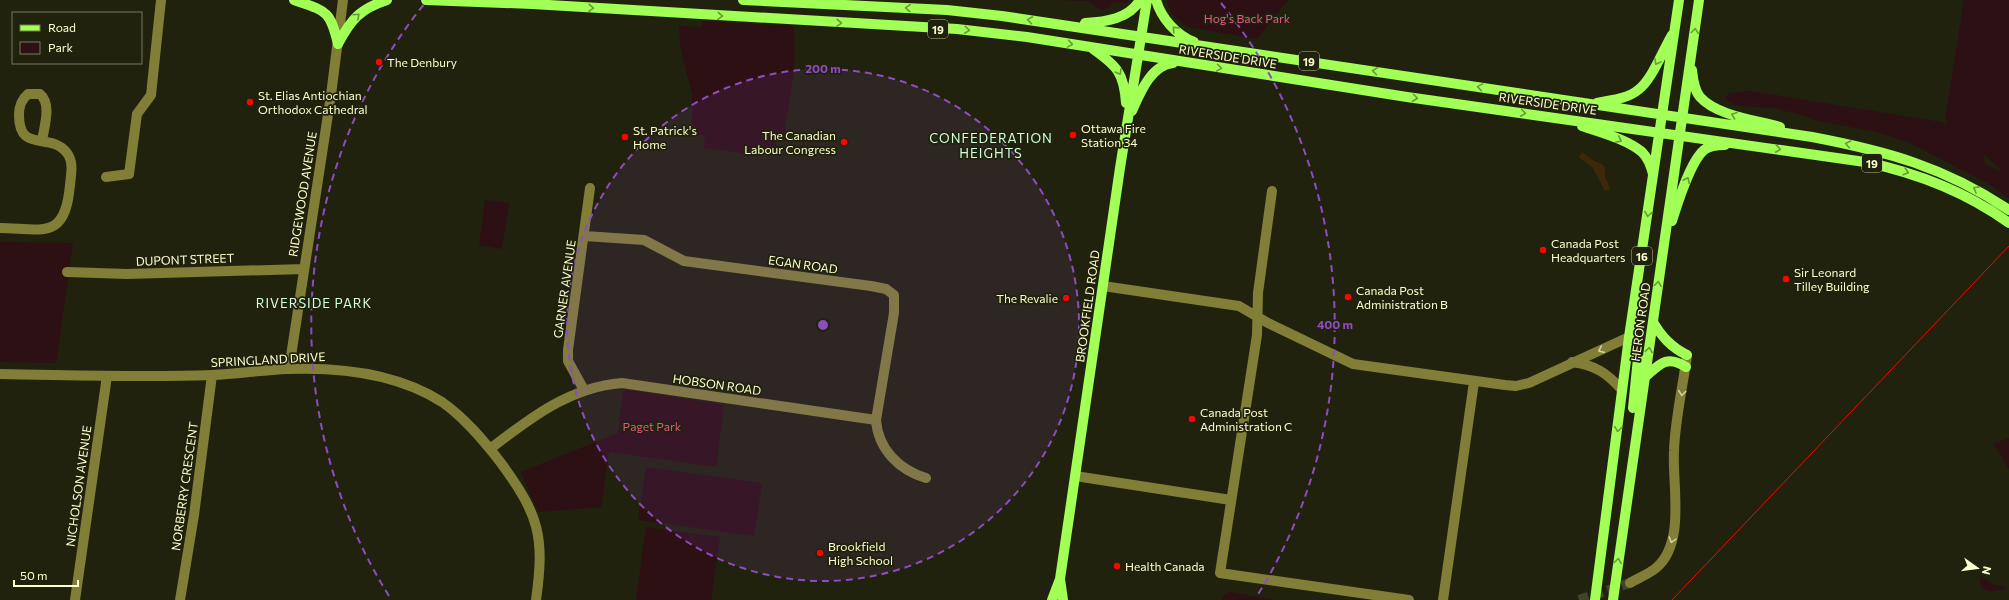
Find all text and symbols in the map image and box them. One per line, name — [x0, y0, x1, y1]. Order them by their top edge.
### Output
one-way arrow — [588, 3, 594, 12]
one-way arrow — [905, 4, 912, 13]
one-way arrow — [717, 11, 723, 20]
park label: Hog's Back Park — [1204, 11, 1291, 25]
legend — [12, 12, 142, 64]
one-way arrow — [352, 13, 360, 20]
one-way arrow — [1027, 15, 1033, 24]
one-way arrow — [836, 19, 842, 27]
text: Road — [48, 20, 76, 34]
road number: 19 — [928, 20, 948, 38]
one-way arrow — [964, 26, 970, 35]
one-way arrow — [1172, 26, 1179, 34]
one-way arrow — [1690, 28, 1699, 34]
one-way arrow — [1067, 39, 1073, 48]
text: Park — [48, 40, 74, 54]
street label: RIVERSIDE DRIVE — [1178, 41, 1278, 71]
road number: 19 — [1299, 52, 1319, 70]
place label: The Denbury — [387, 55, 457, 69]
marker: The Denbury — [374, 57, 384, 67]
one-way arrow — [1654, 58, 1662, 65]
text: 200 m — [805, 61, 841, 75]
one-way arrow — [1216, 63, 1222, 72]
one-way arrow — [1372, 67, 1378, 76]
one-way arrow — [1114, 68, 1121, 76]
one-way arrow — [1477, 83, 1483, 92]
place label: St. Elias Antiochian Orthodox Cathedral — [258, 88, 368, 116]
street label: RIVERSIDE DRIVE — [1498, 89, 1598, 117]
one-way arrow — [1412, 93, 1418, 102]
marker: St. Elias Antiochian Orthodox Cathedral — [245, 97, 255, 107]
one-way arrow — [1520, 108, 1526, 117]
one-way arrow — [1731, 111, 1738, 120]
place label: Ottawa Fire Station 34 — [1081, 121, 1146, 149]
place label: St. Patrick's Home — [633, 123, 697, 151]
place label: The Canadian Labour Congress — [744, 128, 836, 156]
street label: RIDGEWOOD AVENUE — [285, 130, 319, 258]
district label: CONFEDERATION HEIGHTS — [929, 130, 1053, 161]
marker: Ottawa Fire Station 34 — [1068, 130, 1078, 140]
marker: St. Patrick's Home — [620, 132, 630, 142]
one-way arrow — [1615, 135, 1622, 143]
marker: The Canadian Labour Congress — [839, 137, 849, 147]
one-way arrow — [1844, 140, 1851, 148]
one-way arrow — [1775, 144, 1781, 153]
road number: 19 — [1862, 154, 1882, 172]
one-way arrow — [1902, 167, 1909, 176]
one-way arrow — [1682, 177, 1690, 184]
one-way arrow — [1973, 187, 1981, 194]
one-way arrow — [1644, 211, 1653, 217]
place label: Canada Post Headquarters — [1551, 236, 1626, 264]
street label: GARNER AVENUE — [550, 239, 578, 339]
marker: Canada Post Headquarters — [1538, 245, 1548, 255]
road number: 16 — [1632, 247, 1652, 265]
street label: BROOKFIELD ROAD — [1072, 249, 1102, 363]
street label: DUPONT STREET — [136, 250, 235, 268]
street label: EGAN ROAD — [767, 252, 839, 276]
place label: Sir Leonard Tilley Building — [1794, 265, 1870, 293]
marker: Sir Leonard Tilley Building — [1781, 274, 1791, 284]
street label: HERON ROAD — [1628, 281, 1652, 362]
one-way arrow — [1653, 281, 1662, 287]
place label: Canada Post Administration B — [1356, 283, 1448, 311]
place label: The Revalie — [996, 291, 1058, 305]
marker: Canada Post Administration B — [1343, 292, 1353, 302]
marker: The Revalie — [1061, 293, 1071, 303]
district label: RIVERSIDE PARK — [256, 295, 372, 311]
text: 400 m — [1317, 317, 1353, 331]
centre of rings — [816, 318, 830, 332]
one-way arrow — [1597, 345, 1605, 353]
one-way arrow — [1644, 347, 1653, 353]
street label: SPRINGLAND DRIVE — [210, 349, 326, 369]
street label: HOBSON ROAD — [672, 371, 762, 397]
one-way arrow — [1678, 390, 1687, 396]
place label: Canada Post Administration C — [1200, 405, 1292, 433]
marker: Canada Post Administration C — [1187, 414, 1197, 424]
park label: Paget Park — [623, 419, 682, 433]
street label: NORBERRY CRESCENT — [168, 420, 200, 551]
street label: NICHOLSON AVENUE — [63, 425, 93, 547]
one-way arrow — [1613, 425, 1622, 432]
one-way arrow — [1668, 537, 1677, 544]
place label: Brookfield High School — [828, 539, 893, 567]
marker: Brookfield High School — [815, 548, 825, 558]
north arrow — [1957, 548, 1997, 588]
one-way arrow — [1613, 558, 1622, 564]
place label: Health Canada — [1125, 559, 1205, 573]
marker: Health Canada — [1112, 561, 1122, 571]
scale bar — [14, 562, 78, 588]
text: N — [1980, 565, 1994, 576]
text: 50 m — [20, 568, 48, 582]

